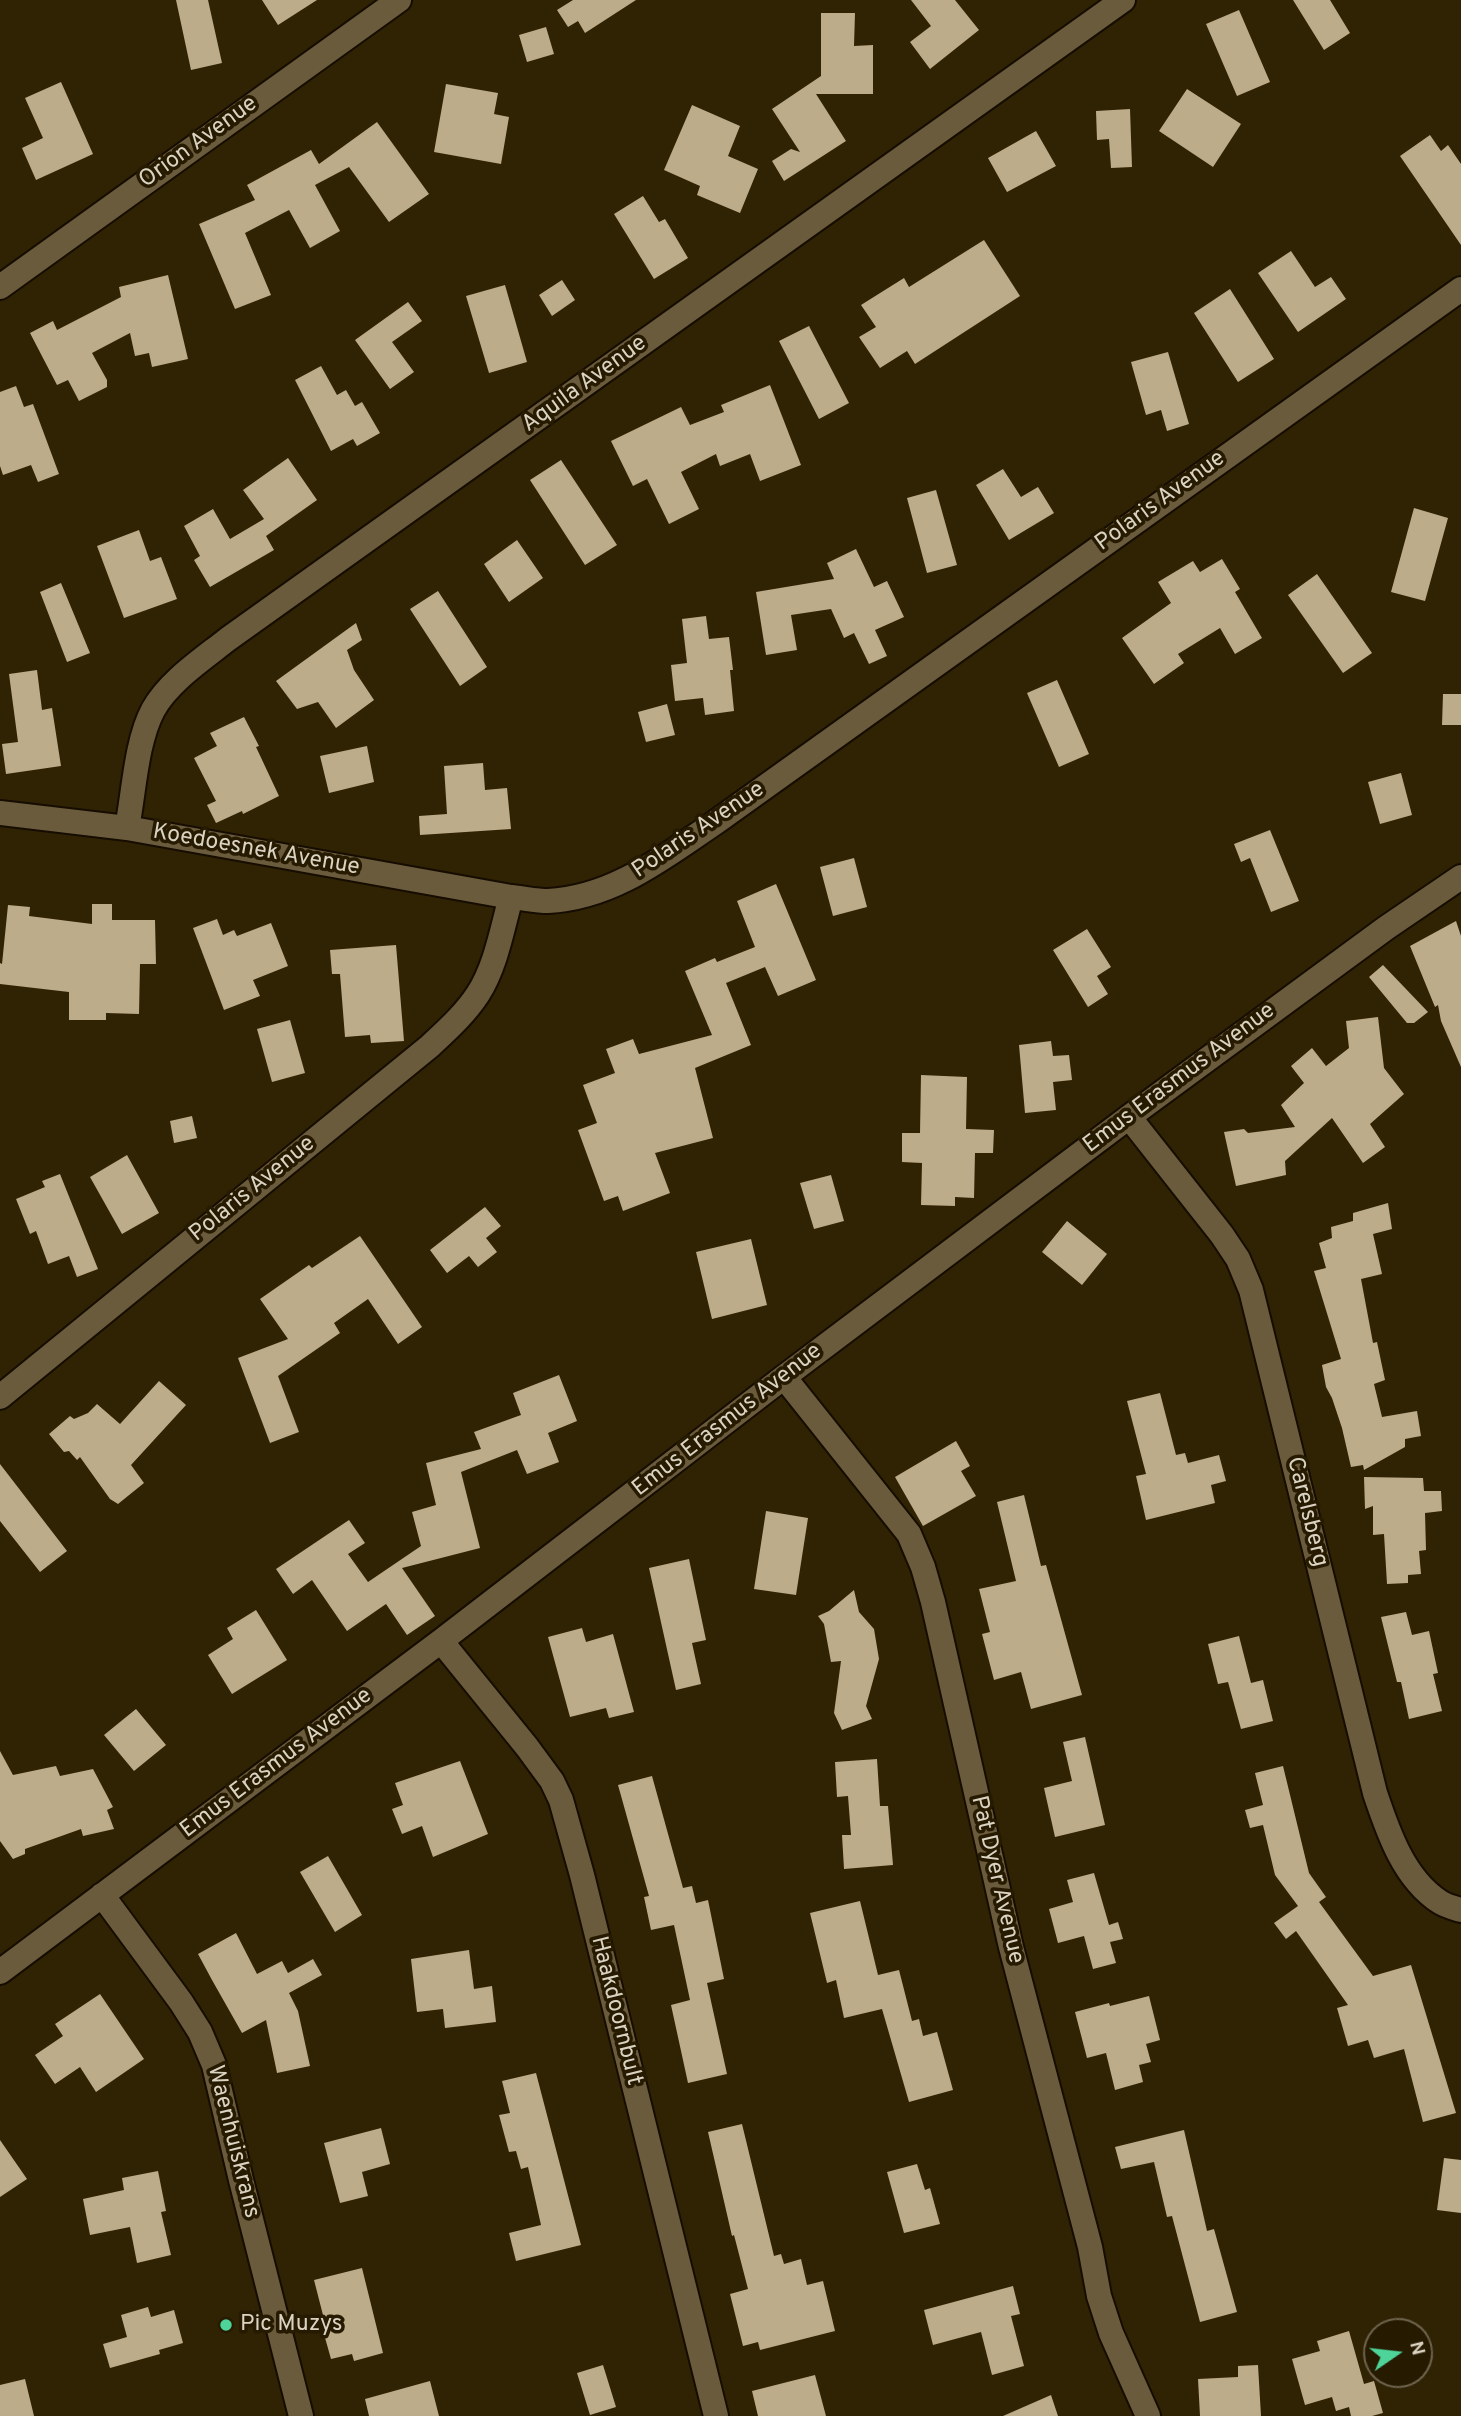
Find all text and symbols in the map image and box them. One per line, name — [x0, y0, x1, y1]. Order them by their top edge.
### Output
street label: Orion Avenue — [134, 91, 264, 195]
street label: Aquila Avenue — [517, 330, 653, 440]
street label: Polaris Avenue — [1091, 446, 1231, 558]
street label: Polaris Avenue — [628, 777, 770, 885]
street label: Koedoesnek Avenue — [150, 819, 362, 883]
street label: Emus Erasmus Avenue — [1079, 998, 1281, 1160]
street label: Polaris Avenue — [185, 1131, 321, 1249]
street label: Emus Erasmus Avenue — [628, 1338, 828, 1504]
street label: Carelsberg — [1279, 1454, 1333, 1570]
street label: Emus Erasmus Avenue — [176, 1683, 378, 1845]
street label: Pat Dyer Avenue — [963, 1793, 1029, 1967]
street label: Haakdoornbult — [583, 1934, 647, 2088]
street label: Waenhuiskrans — [200, 2063, 264, 2221]
place label: Pic Muzys — [240, 2311, 343, 2339]
marker: Pic Muzys — [218, 2317, 234, 2333]
north arrow — [1363, 2318, 1433, 2388]
text: N — [1403, 2339, 1430, 2358]

